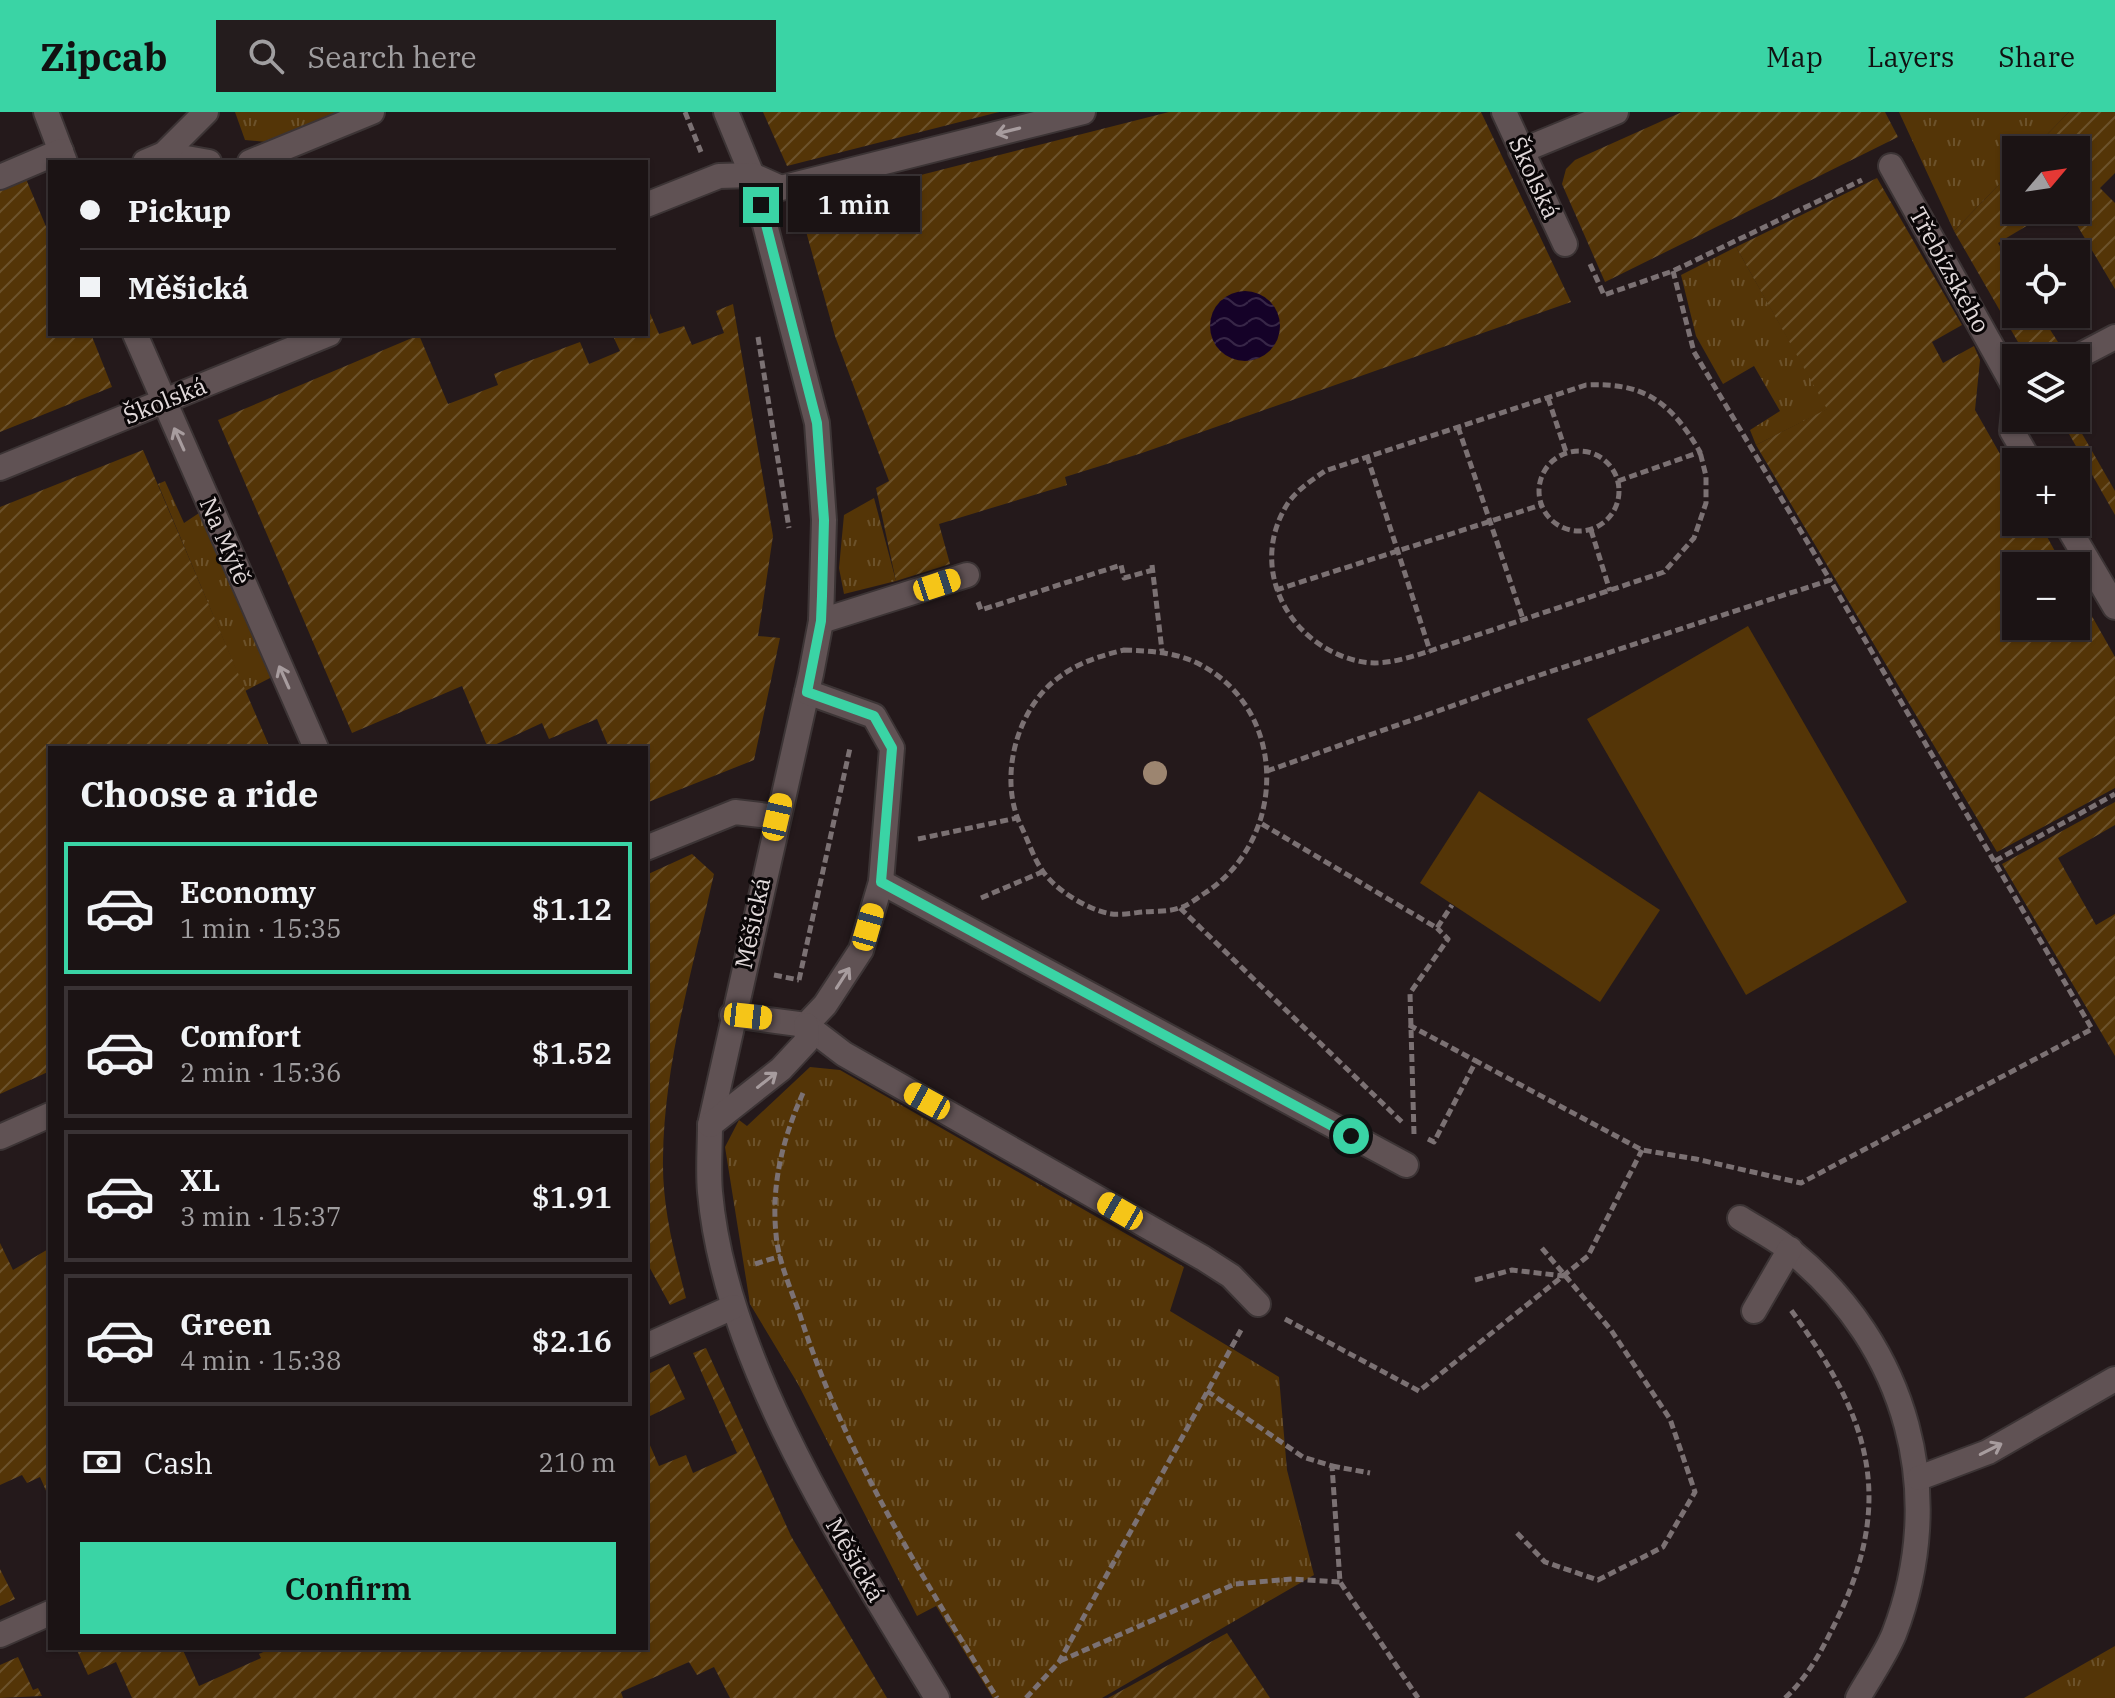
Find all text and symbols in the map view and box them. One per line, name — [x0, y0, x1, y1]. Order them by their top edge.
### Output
search box — [216, 20, 776, 92]
text: Zipcab — [40, 32, 168, 81]
icon: search — [244, 34, 288, 78]
text: Search here — [308, 37, 477, 76]
text: Map — [1766, 38, 1823, 75]
text: Layers — [1867, 38, 1954, 75]
text: Share — [1998, 38, 2075, 75]
one-way arrow — [995, 124, 1021, 139]
street label: Školská — [1502, 131, 1568, 224]
north arrow — [2002, 136, 2090, 224]
map controls — [2002, 136, 2090, 640]
callout: 1 min — [789, 177, 921, 233]
route end — [743, 187, 779, 223]
text: 1 min — [818, 187, 890, 221]
text: Pickup — [128, 191, 231, 230]
street label: Třebízského — [1902, 201, 1998, 338]
button: locate — [2002, 240, 2090, 328]
text: Měšická — [128, 268, 249, 307]
button: layers — [2002, 344, 2090, 432]
street label: Školská — [118, 369, 211, 431]
one-way arrow — [171, 427, 186, 452]
button: + — [2002, 448, 2090, 536]
street label: Na Mýtě — [193, 492, 259, 589]
button: − — [2002, 552, 2090, 640]
car — [910, 566, 964, 604]
one-way arrow — [276, 665, 291, 689]
text: Choose a ride — [80, 770, 319, 817]
car — [760, 791, 794, 843]
icon: car — [84, 872, 156, 944]
text: Economy — [180, 872, 316, 911]
street label: Měšická — [727, 874, 777, 971]
text: $1.12 — [532, 889, 612, 928]
car — [850, 901, 886, 953]
text: 1 min · 15:35 — [180, 911, 342, 945]
one-way arrow — [834, 968, 851, 990]
car — [723, 1002, 773, 1030]
icon: car — [84, 1016, 156, 1088]
text: Comfort — [180, 1016, 301, 1055]
text: $1.52 — [532, 1033, 612, 1072]
text: 2 min · 15:36 — [180, 1055, 342, 1089]
one-way arrow — [756, 1072, 777, 1089]
car — [900, 1079, 954, 1123]
route start — [1333, 1118, 1369, 1154]
icon: car — [84, 1160, 156, 1232]
text: XL — [180, 1160, 220, 1199]
text: $1.91 — [532, 1177, 612, 1216]
car — [1093, 1189, 1147, 1233]
text: 3 min · 15:37 — [180, 1199, 342, 1233]
icon: car — [84, 1304, 156, 1376]
text: Green — [180, 1304, 272, 1343]
text: $2.16 — [532, 1321, 612, 1360]
text: 4 min · 15:38 — [180, 1343, 342, 1377]
icon: cash — [80, 1440, 124, 1484]
one-way arrow — [1979, 1441, 2003, 1456]
text: Cash — [144, 1443, 213, 1482]
text: 210 m — [538, 1445, 616, 1479]
street label: Měšická — [819, 1511, 893, 1608]
button: Confirm — [80, 1542, 616, 1634]

